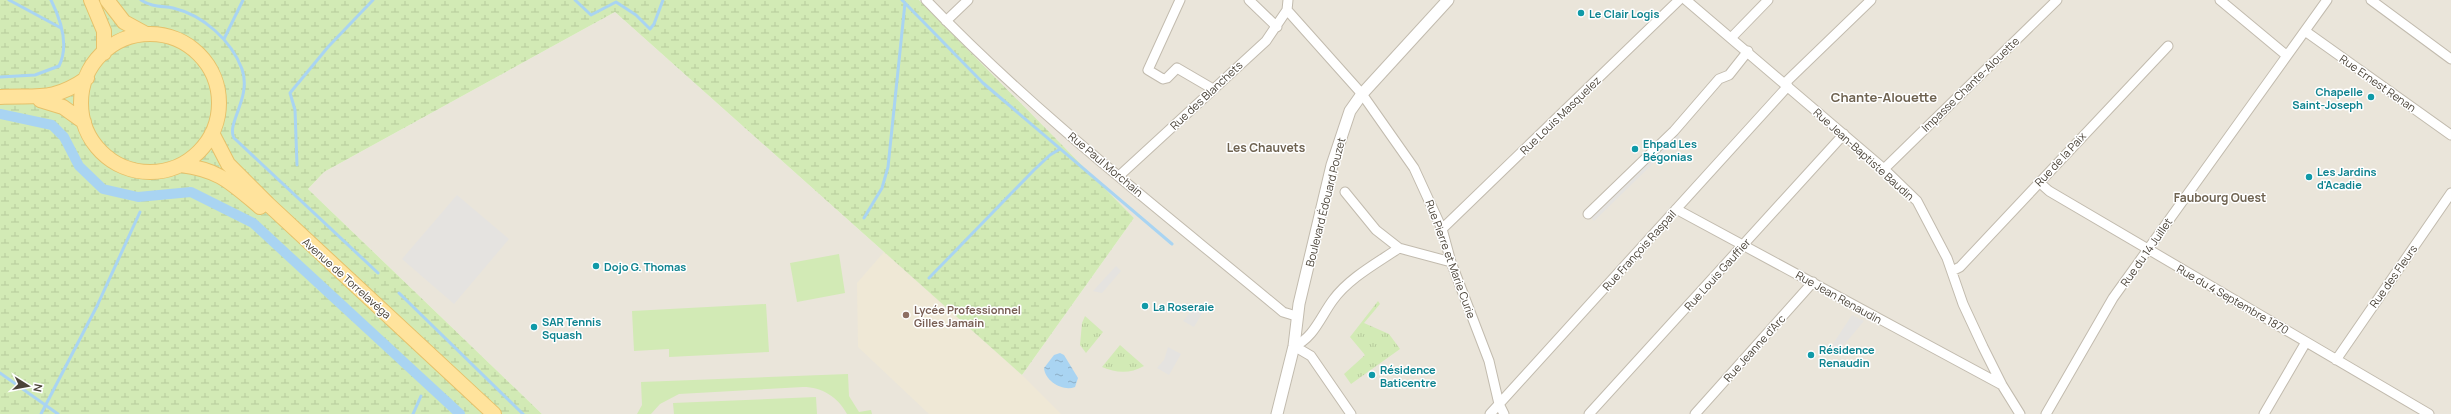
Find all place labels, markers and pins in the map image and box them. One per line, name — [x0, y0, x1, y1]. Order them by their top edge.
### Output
place label: Le Clair Logis — [1589, 6, 1659, 21]
marker: Le Clair Logis — [1576, 8, 1586, 18]
place label: Chapelle Saint-Joseph — [2292, 84, 2363, 112]
marker: Chapelle Saint-Joseph — [2366, 92, 2376, 102]
place label: Ehpad Les Bégonias — [1643, 136, 1697, 164]
marker: Ehpad Les Bégonias — [1630, 144, 1640, 154]
place label: Les Jardins d'Acadie — [2317, 164, 2377, 192]
marker: Les Jardins d'Acadie — [2304, 172, 2314, 182]
place label: Dojo G. Thomas — [604, 259, 686, 274]
marker: Dojo G. Thomas — [591, 261, 601, 271]
place label: La Roseraie — [1153, 299, 1215, 314]
marker: La Roseraie — [1140, 301, 1150, 311]
place label: Lycée Professionnel Gilles Jamain — [914, 302, 1021, 330]
marker: Lycée Professionnel Gilles Jamain — [901, 310, 911, 320]
place label: SAR Tennis Squash — [542, 314, 601, 342]
marker: SAR Tennis Squash — [529, 322, 539, 332]
place label: Résidence Renaudin — [1819, 342, 1875, 370]
marker: Résidence Renaudin — [1806, 350, 1816, 360]
place label: Résidence Baticentre — [1380, 362, 1437, 390]
marker: Résidence Baticentre — [1367, 370, 1377, 380]

